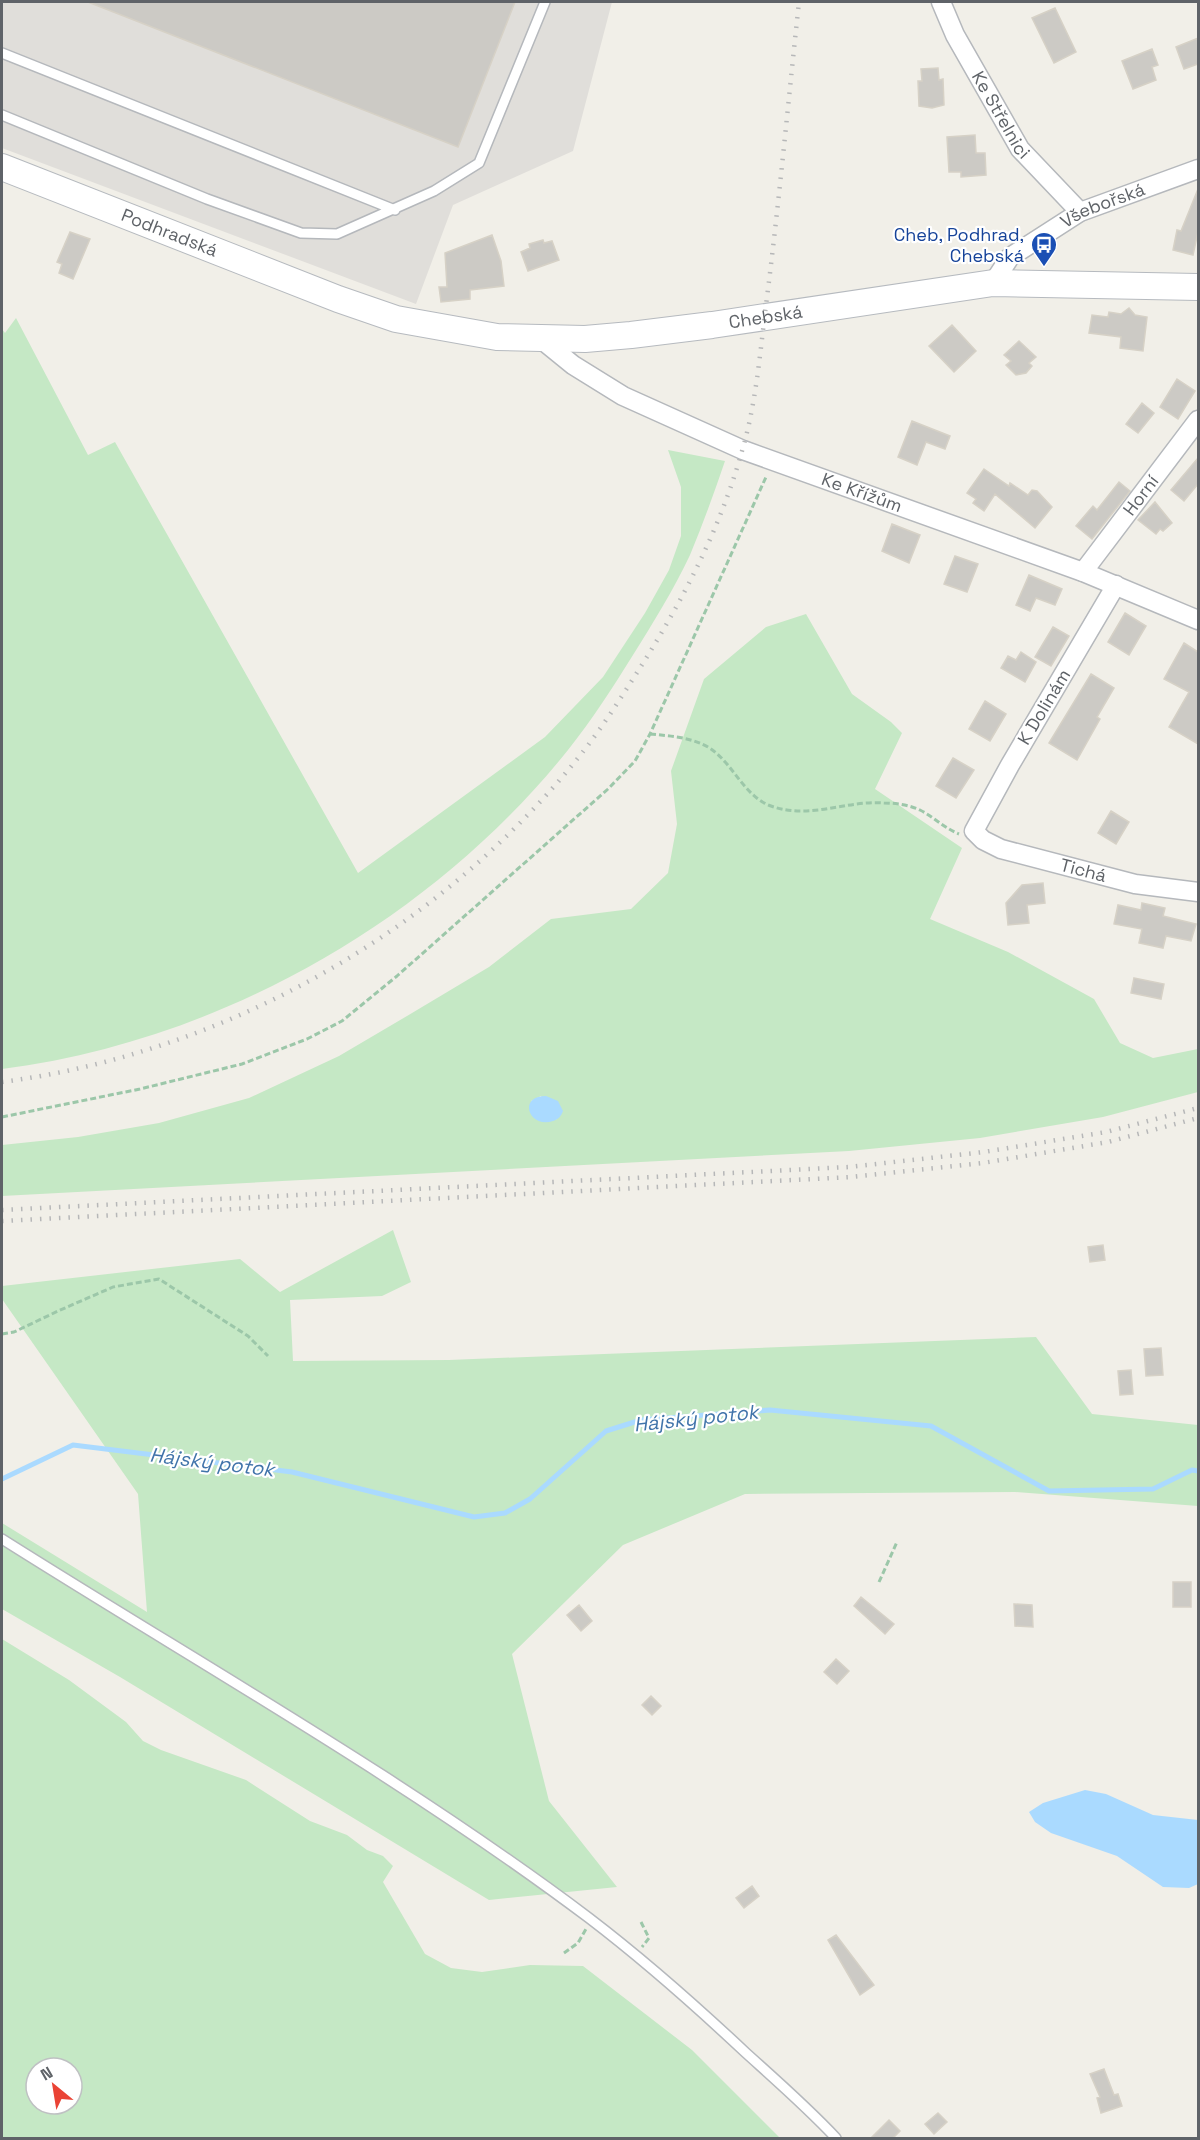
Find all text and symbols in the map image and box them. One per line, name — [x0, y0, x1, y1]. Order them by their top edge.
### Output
street label: Ke Střelnici — [967, 67, 1035, 164]
street label: Všebořská — [1056, 177, 1148, 233]
street label: Podhradská — [118, 203, 221, 262]
place label: Cheb, Podhrad, Chebská — [894, 223, 1024, 267]
bus stop icon: Cheb, Podhrad, Chebská — [1029, 230, 1059, 268]
street label: Chebská — [727, 300, 804, 333]
street label: Ke Křížům — [819, 467, 906, 517]
street label: Horní — [1118, 470, 1164, 520]
street label: K Dolinám — [1012, 665, 1075, 749]
street label: Tichá — [1058, 853, 1109, 887]
water label: Hájský potok — [632, 1398, 762, 1437]
water label: Hájský potok — [148, 1441, 278, 1483]
north arrow — [24, 2056, 84, 2116]
text: N — [37, 2062, 57, 2085]

